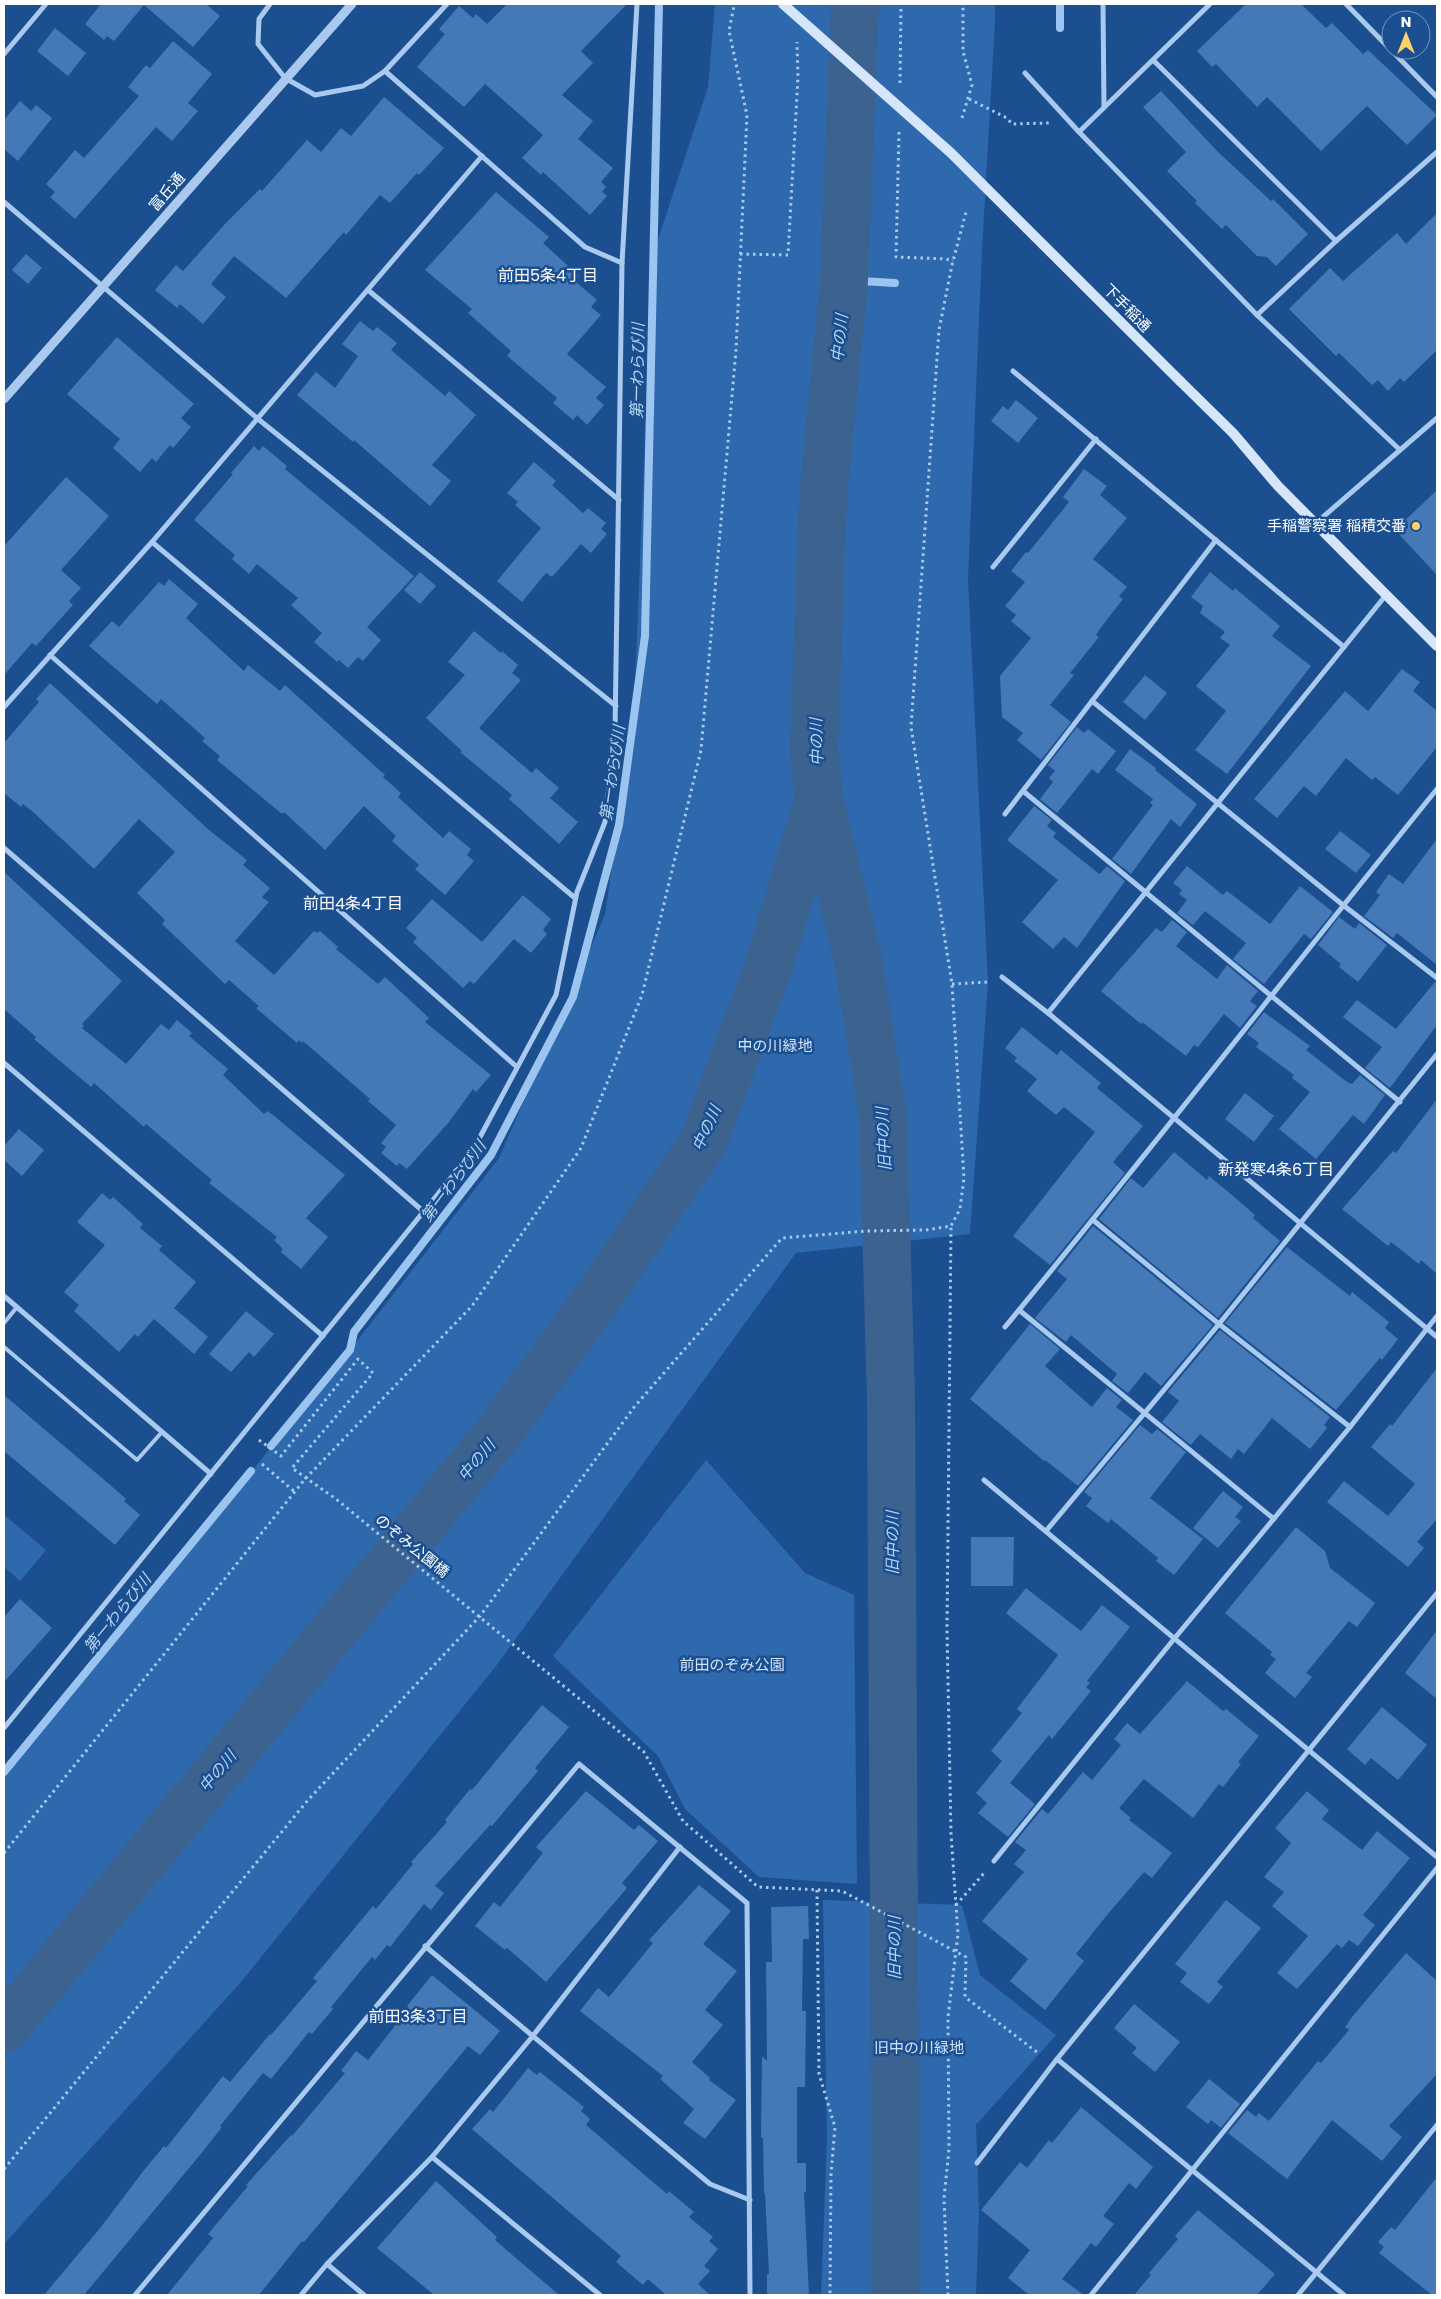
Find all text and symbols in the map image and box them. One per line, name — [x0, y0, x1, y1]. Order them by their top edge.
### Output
north arrow — [1381, 10, 1431, 60]
text: N — [1401, 12, 1411, 32]
street label: 富丘通 — [144, 168, 189, 216]
district label: 前田5条4丁目 — [498, 264, 598, 287]
street label: 下手稲通 — [1099, 279, 1156, 336]
water label: 中の川 — [826, 311, 854, 363]
water label: 第一わらび川 — [625, 321, 650, 419]
place label: 手稲警察署 稲積交番 — [1267, 515, 1406, 536]
marker: 手稲警察署 稲積交番 — [1410, 520, 1422, 532]
water label: 中の川 — [805, 716, 828, 766]
water label: 第一わらび川 — [594, 722, 631, 822]
district label: 前田4条4丁目 — [303, 892, 403, 915]
park label: 中の川緑地 — [737, 1035, 813, 1056]
water label: 中の川 — [686, 1100, 728, 1155]
water label: 旧中の川 — [870, 1104, 897, 1172]
water label: 第一わらび川 — [415, 1134, 493, 1227]
district label: 新発寒4条6丁目 — [1218, 1158, 1334, 1181]
water label: 中の川 — [452, 1433, 502, 1486]
street label: のぞみ公園橋 — [371, 1509, 454, 1582]
water label: 旧中の川 — [881, 1509, 904, 1575]
water label: 第一わらび川 — [78, 1567, 158, 1658]
park label: 前田のぞみ公園 — [679, 1654, 785, 1675]
water label: 中の川 — [193, 1744, 243, 1797]
water label: 旧中の川 — [883, 1914, 906, 1980]
district label: 前田3条3丁目 — [369, 2005, 467, 2028]
park label: 旧中の川緑地 — [874, 2037, 964, 2058]

